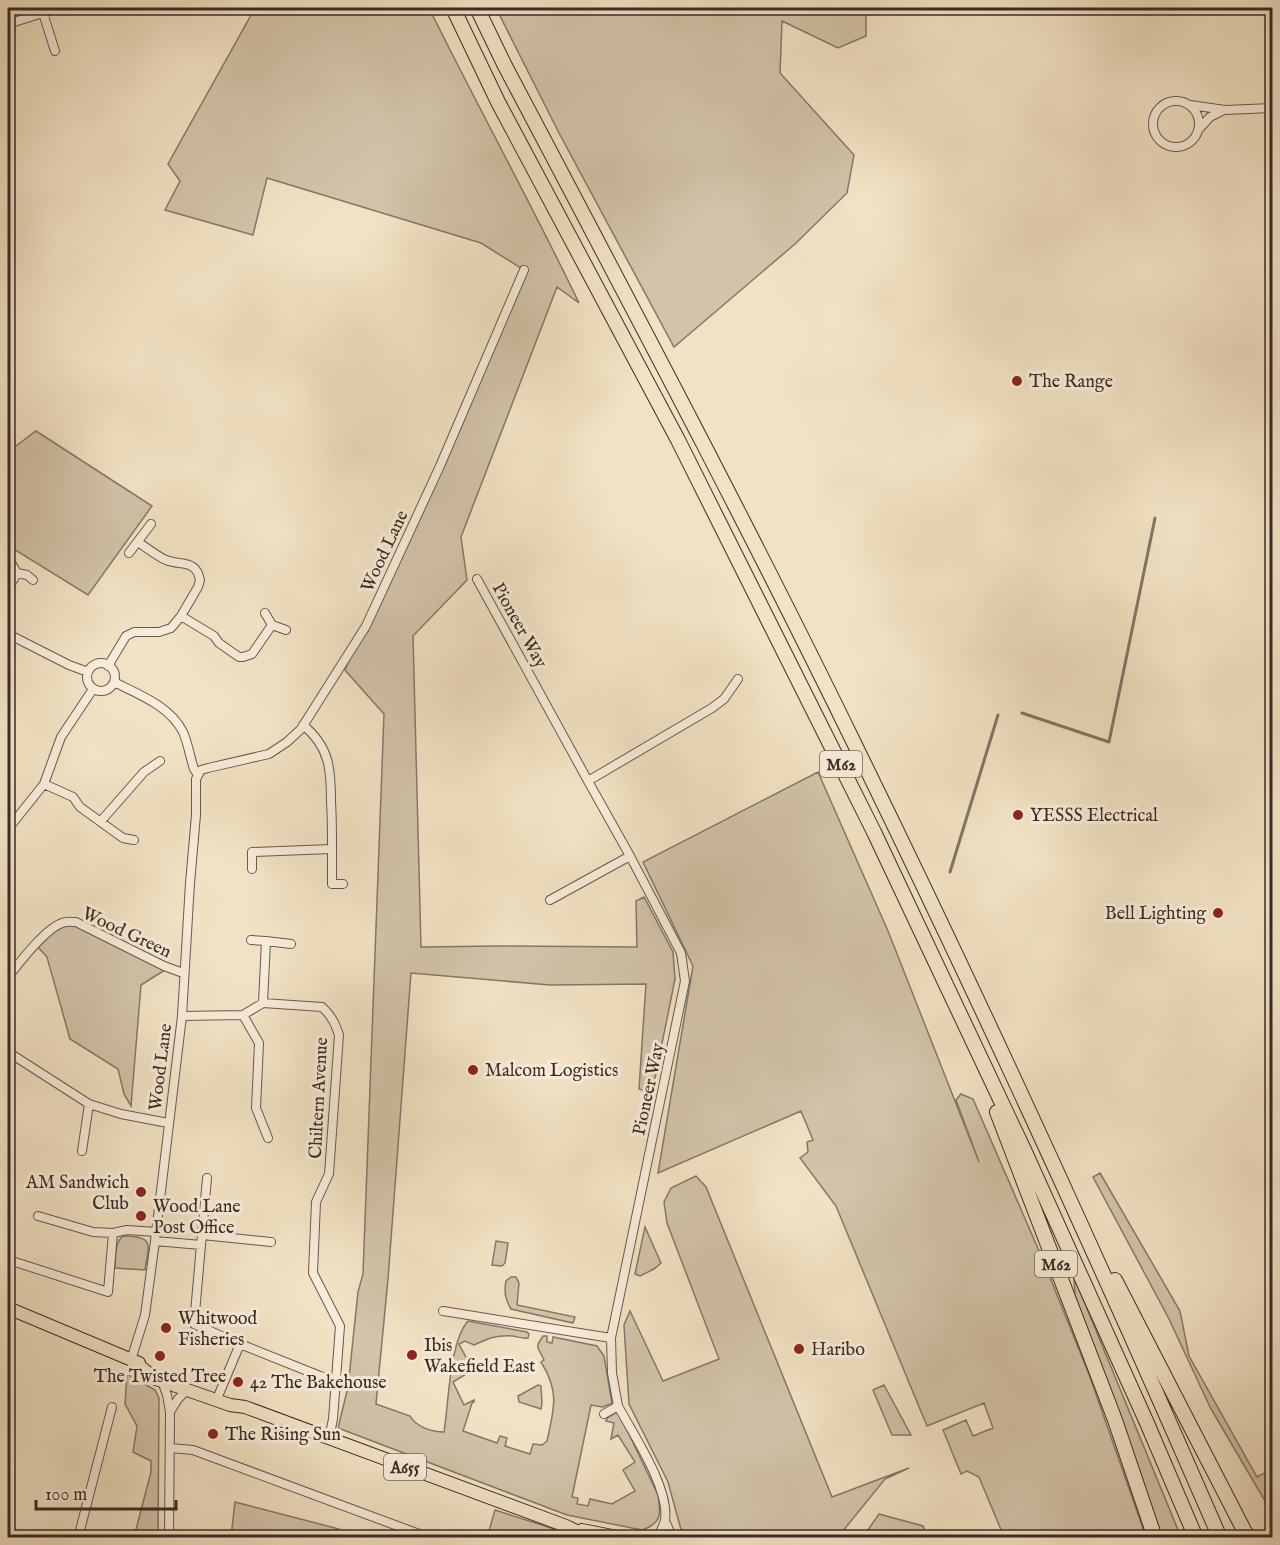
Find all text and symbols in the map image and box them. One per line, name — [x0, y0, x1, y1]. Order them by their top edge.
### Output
place label: The Range — [1029, 371, 1113, 394]
marker: The Range — [1010, 374, 1024, 388]
street label: Wood Lane — [356, 507, 414, 596]
street label: Pioneer Way — [486, 579, 552, 672]
road number: M62 — [820, 751, 862, 777]
place label: YESSS Electrical — [1030, 805, 1158, 828]
marker: YESSS Electrical — [1011, 808, 1025, 822]
street label: Wood Green — [78, 903, 175, 964]
place label: Bell Lighting — [1105, 903, 1206, 926]
marker: Bell Lighting — [1211, 906, 1225, 920]
street label: Wood Lane — [145, 1022, 178, 1112]
street label: Chiltern Avenue — [305, 1037, 334, 1159]
street label: Pioneer Way — [628, 1041, 671, 1138]
place label: Malcom Logistics — [485, 1060, 618, 1083]
marker: Malcom Logistics — [466, 1063, 480, 1077]
place label: AM Sandwich Club — [25, 1172, 129, 1216]
marker: AM Sandwich Club — [134, 1185, 148, 1199]
place label: Wood Lane Post Office — [153, 1196, 241, 1240]
marker: Wood Lane Post Office — [134, 1209, 148, 1223]
road number: M62 — [1035, 1251, 1077, 1277]
place label: Whitwood Fisheries — [178, 1308, 258, 1352]
marker: Whitwood Fisheries — [159, 1321, 173, 1335]
place label: Ibis Wakefield East — [424, 1335, 535, 1379]
place label: Haribo — [811, 1339, 865, 1362]
marker: Haribo — [792, 1342, 806, 1356]
marker: Ibis Wakefield East — [405, 1348, 419, 1362]
marker: The Twisted Tree — [153, 1349, 167, 1363]
place label: The Twisted Tree — [94, 1366, 226, 1389]
place label: 42 The Bakehouse — [250, 1372, 387, 1395]
marker: 42 The Bakehouse — [231, 1375, 245, 1389]
place label: The Rising Sun — [225, 1424, 341, 1447]
marker: The Rising Sun — [206, 1427, 220, 1441]
road number: A655 — [384, 1454, 426, 1480]
scale bar — [36, 1473, 176, 1511]
text: 100 m — [45, 1484, 87, 1507]

